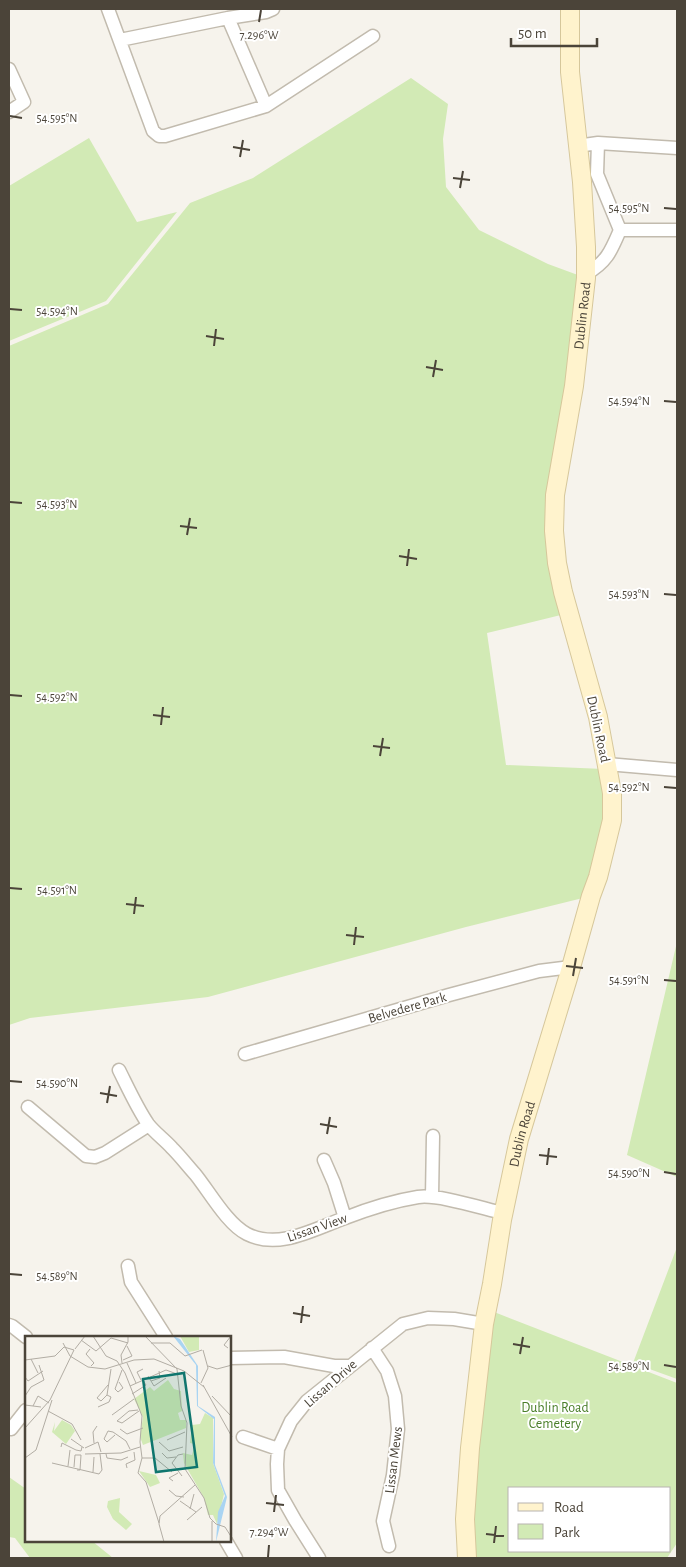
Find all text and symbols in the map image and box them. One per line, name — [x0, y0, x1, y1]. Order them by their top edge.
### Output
scale bar — [511, 15, 597, 47]
text: 50 m — [518, 26, 547, 41]
text: 7.296°W — [240, 29, 279, 41]
text: 54.595°N — [37, 112, 77, 124]
text: 54.595°N — [609, 202, 649, 214]
street label: Dublin Road — [572, 281, 594, 350]
text: 54.594°N — [36, 305, 78, 317]
text: 54.594°N — [608, 395, 650, 407]
text: 54.593°N — [37, 498, 77, 510]
text: 54.593°N — [609, 588, 649, 600]
text: 54.592°N — [36, 691, 78, 703]
street label: Dublin Road — [584, 695, 612, 764]
text: 54.592°N — [608, 781, 650, 793]
text: 54.591°N — [37, 884, 77, 896]
text: 54.591°N — [609, 974, 649, 986]
street label: Belvedere Park — [367, 990, 449, 1026]
text: 54.590°N — [36, 1077, 78, 1089]
street label: Dublin Road — [507, 1099, 538, 1168]
text: 54.590°N — [608, 1167, 650, 1179]
street label: Lissan View — [285, 1211, 350, 1245]
text: 54.589°N — [36, 1270, 78, 1282]
inset map — [25, 1336, 231, 1542]
street label: Lissan Drive — [302, 1357, 360, 1410]
text: 54.589°N — [608, 1360, 650, 1372]
park label: Dublin Road Cemetery — [521, 1401, 589, 1431]
street label: Lissan Mews — [383, 1426, 405, 1494]
legend — [508, 1487, 671, 1552]
text: Road — [554, 1500, 584, 1515]
text: Park — [554, 1525, 580, 1540]
text: 7.294°W — [249, 1526, 289, 1538]

